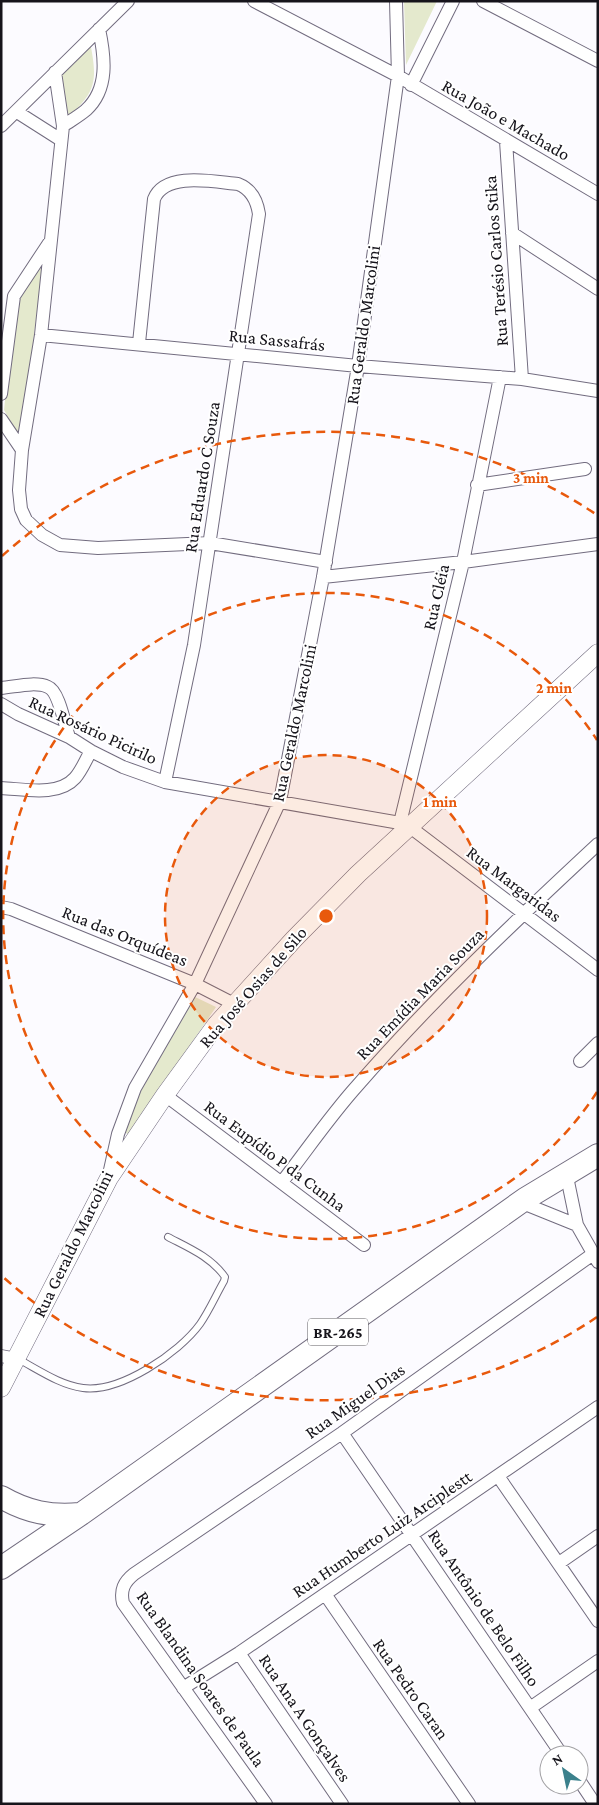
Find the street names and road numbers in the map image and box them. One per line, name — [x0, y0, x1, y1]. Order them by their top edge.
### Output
street label: Rua João e Machado — [439, 75, 574, 165]
street label: Rua Terésio Carlos Stika — [480, 175, 512, 347]
street label: Rua Geraldo Marcolini — [342, 244, 384, 406]
street label: Rua Sassafrás — [228, 325, 326, 355]
street label: Rua Eduardo C Souza — [180, 400, 224, 554]
street label: Rua Cléia — [419, 562, 453, 632]
street label: Rua Geraldo Marcolini — [268, 642, 321, 804]
street label: Rua Rosário Picirilo — [26, 692, 160, 769]
street label: Rua Margaridas — [463, 842, 565, 926]
street label: Rua das Orquídeas — [59, 902, 191, 970]
street label: Rua José Osias de Silo — [195, 922, 311, 1052]
street label: Rua Emídia Maria Souza — [352, 924, 488, 1064]
street label: Rua Eupídio P da Cunha — [200, 1096, 350, 1216]
street label: Rua Geraldo Marcolini — [29, 1167, 117, 1321]
road number: BR-265 — [308, 1318, 368, 1345]
street label: Rua Miguel Dias — [301, 1359, 409, 1443]
street label: Rua Humberto Luiz Arciplestt — [288, 1466, 476, 1602]
street label: Rua Antônio de Belo Filho — [424, 1526, 544, 1690]
street label: Rua Blandina Soares de Paula — [133, 1587, 269, 1771]
street label: Rua Pedro Caran — [369, 1635, 453, 1743]
street label: Rua Ana A Gonçalves — [255, 1650, 355, 1786]

